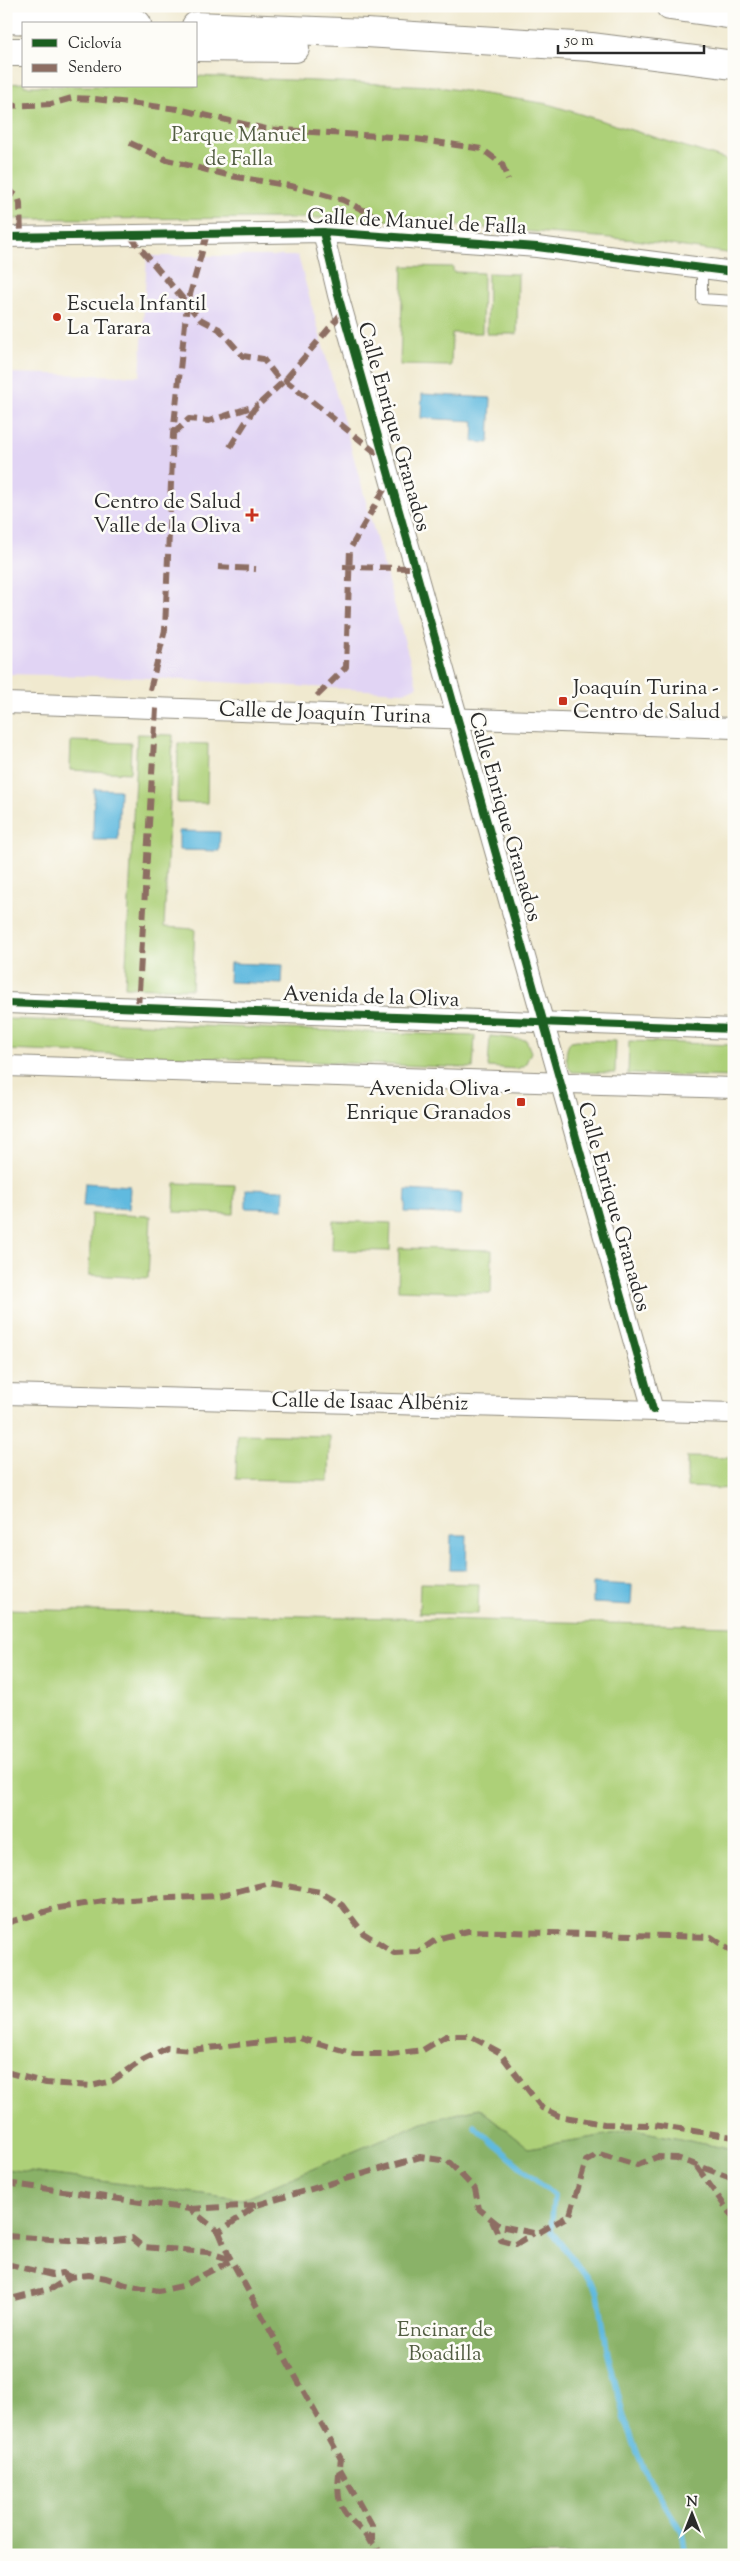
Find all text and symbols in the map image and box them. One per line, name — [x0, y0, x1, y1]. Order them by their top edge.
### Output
legend — [22, 22, 198, 88]
scale bar — [558, 22, 704, 54]
text: 50 m — [564, 31, 594, 52]
text: Ciclovía — [68, 34, 122, 55]
text: Sendero — [68, 58, 122, 79]
park label: Parque Manuel de Falla — [171, 121, 307, 175]
street label: Calle de Manuel de Falla — [307, 202, 528, 244]
place label: Escuela Infantil La Tarara — [67, 290, 207, 344]
marker: Escuela Infantil La Tarara — [51, 311, 63, 323]
street label: Calle Enrique Granados — [349, 319, 437, 535]
place label: Centro de Salud Valle de la Oliva — [94, 488, 241, 542]
marker: Centro de Salud Valle de la Oliva — [245, 508, 259, 522]
place label: Joaquín Turina - Centro de Salud — [572, 674, 720, 728]
street label: Calle de Joaquín Turina — [218, 695, 432, 733]
marker: Joaquín Turina - Centro de Salud — [557, 695, 569, 707]
street label: Calle Enrique Granados — [460, 709, 548, 925]
street label: Avenida de la Oliva — [282, 980, 460, 1016]
place label: Avenida Oliva - Enrique Granados — [347, 1075, 511, 1129]
marker: Avenida Oliva - Enrique Granados — [515, 1096, 527, 1108]
street label: Calle Enrique Granados — [569, 1099, 657, 1315]
street label: Calle de Isaac Albéniz — [271, 1386, 469, 1420]
park label: Encinar de Boadilla — [397, 2316, 493, 2370]
north arrow — [668, 2488, 718, 2538]
text: N — [686, 2493, 698, 2513]

